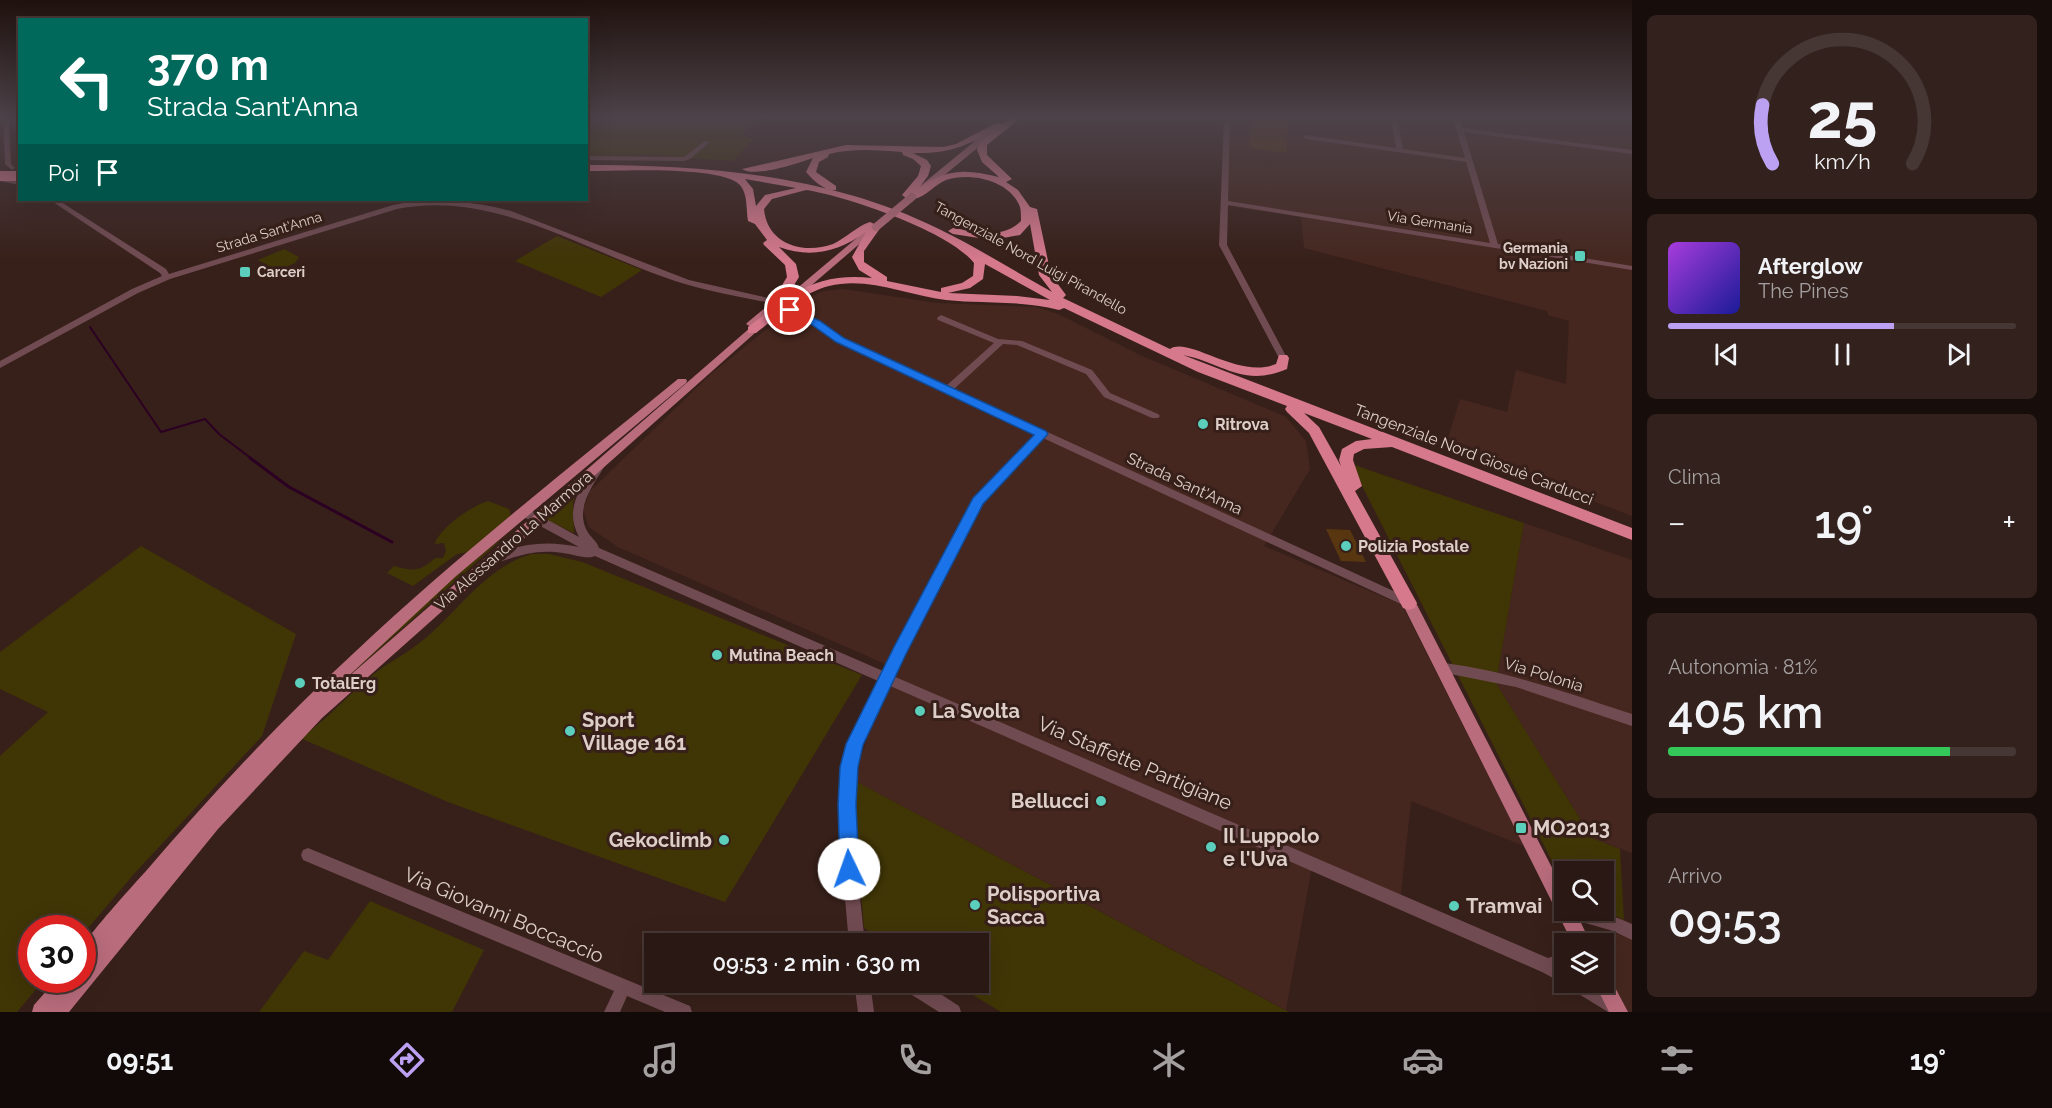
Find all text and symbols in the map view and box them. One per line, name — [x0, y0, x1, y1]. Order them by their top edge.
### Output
text: 370 m — [147, 41, 269, 90]
icon: left — [48, 42, 126, 120]
text: 25 — [1807, 79, 1877, 153]
text: Strada Sant'Anna — [147, 91, 359, 122]
text: km/h — [1814, 150, 1870, 175]
icon: arrive — [91, 156, 124, 189]
text: Poi — [48, 160, 79, 186]
street label: Tangenziale Nord Luigi Pirandello — [932, 198, 1130, 318]
street label: Via Germania — [1386, 207, 1474, 237]
street label: Strada Sant'Anna — [214, 208, 324, 256]
place label: Germania bv Nazioni — [1499, 240, 1568, 272]
marker: Germania bv Nazioni — [1573, 249, 1587, 263]
text: Afterglow — [1758, 253, 1863, 279]
place label: Carceri — [257, 264, 305, 280]
marker: Carceri — [238, 265, 252, 279]
text: The Pines — [1758, 279, 1849, 303]
pin — [764, 284, 815, 335]
icon: arrive — [773, 293, 806, 326]
icon: previous — [1710, 338, 1743, 371]
icon: pause — [1826, 338, 1859, 371]
icon: next — [1942, 338, 1975, 371]
street label: Tangenziale Nord Giosuè Carducci — [1352, 400, 1596, 509]
place label: Ritrova — [1215, 415, 1269, 434]
marker: Ritrova — [1196, 417, 1210, 431]
street label: Strada Sant'Anna — [1124, 448, 1246, 519]
text: Clima — [1668, 465, 1721, 489]
street label: Via Alessandro La Marmora — [431, 467, 596, 614]
text: 19° — [1815, 496, 1873, 549]
text: − — [1668, 503, 1686, 542]
text: + — [2002, 503, 2016, 542]
place label: Polizia Postale — [1358, 537, 1469, 556]
marker: Polizia Postale — [1339, 539, 1353, 553]
place label: Mutina Beach — [729, 646, 834, 665]
marker: Mutina Beach — [710, 648, 724, 662]
street label: Via Polonia — [1502, 653, 1586, 696]
text: Autonomia · 81% — [1668, 655, 1817, 679]
place label: TotalErg — [312, 674, 376, 693]
marker: TotalErg — [293, 676, 307, 690]
text: 405 km — [1668, 686, 1823, 739]
place label: La Svolta — [932, 699, 1020, 723]
marker: La Svolta — [913, 704, 927, 718]
place label: Sport Village 161 — [582, 708, 686, 755]
street label: Via Staffette Partigiane — [1034, 711, 1236, 815]
marker: Sport Village 161 — [563, 724, 577, 738]
place label: Bellucci — [1011, 789, 1089, 813]
marker: Bellucci — [1094, 794, 1108, 808]
place label: MO2013 — [1533, 816, 1610, 840]
marker: MO2013 — [1514, 821, 1528, 835]
place label: Il Luppolo e l'Uva — [1223, 824, 1319, 871]
place label: Gekoclimb — [609, 828, 712, 852]
marker: Gekoclimb — [717, 833, 731, 847]
position arrow — [817, 837, 881, 901]
marker: Il Luppolo e l'Uva — [1204, 840, 1218, 854]
map controls — [1554, 861, 1614, 993]
button: search — [1554, 861, 1614, 921]
street label: Via Giovanni Boccaccio — [401, 862, 607, 968]
text: Arrivo — [1668, 864, 1722, 888]
place label: Polisportiva Sacca — [987, 882, 1100, 929]
place label: Tramvai — [1466, 894, 1542, 918]
text: 09:53 — [1668, 895, 1782, 948]
marker: Polisportiva Sacca — [968, 898, 982, 912]
marker: Tramvai — [1447, 899, 1461, 913]
speed limit sign: 30 — [18, 915, 96, 993]
button: layers — [1554, 933, 1614, 993]
text: 09:53 · 2 min · 630 m — [713, 950, 920, 976]
icon: directions — [386, 1039, 428, 1081]
icon: music — [640, 1039, 682, 1081]
icon: phone — [894, 1039, 936, 1081]
icon: climate — [1148, 1039, 1190, 1081]
icon: car — [1402, 1039, 1444, 1081]
icon: filters — [1656, 1039, 1698, 1081]
text: 09:51 — [106, 1045, 173, 1076]
text: 19° — [1910, 1045, 1946, 1076]

